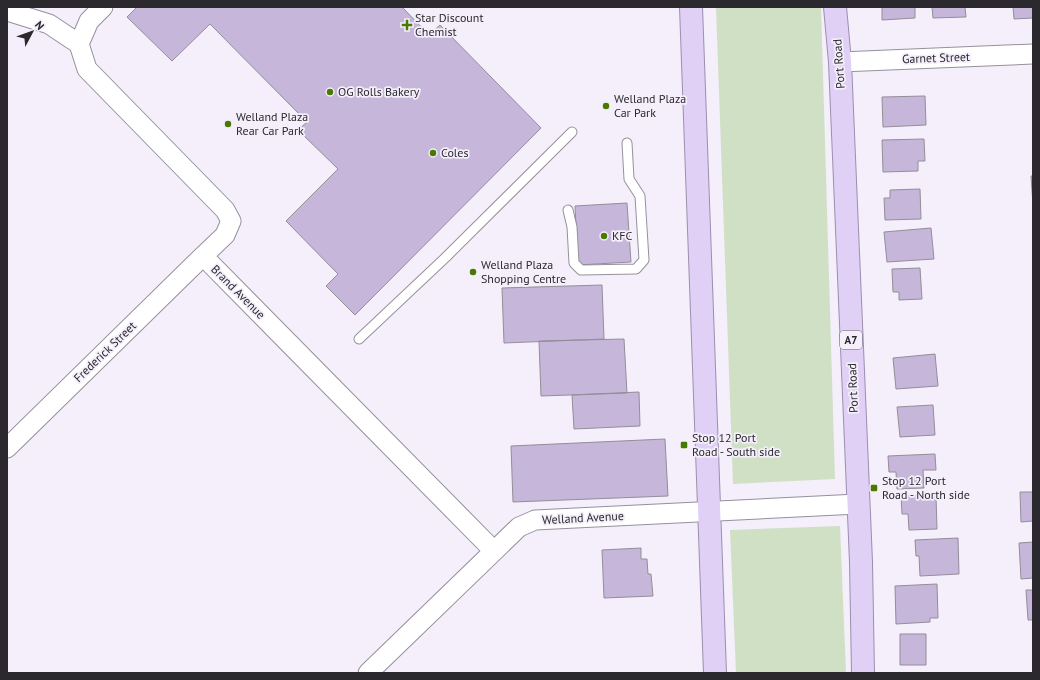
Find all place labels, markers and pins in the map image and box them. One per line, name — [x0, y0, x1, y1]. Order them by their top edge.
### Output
place label: Star Discount Chemist — [415, 10, 483, 39]
marker: Star Discount Chemist — [402, 20, 412, 30]
place label: OG Rolls Bakery — [338, 84, 420, 99]
marker: OG Rolls Bakery — [325, 87, 335, 97]
place label: Welland Plaza Car Park — [614, 91, 686, 120]
marker: Welland Plaza Car Park — [601, 101, 611, 111]
place label: Welland Plaza Rear Car Park — [236, 109, 308, 138]
marker: Welland Plaza Rear Car Park — [223, 119, 233, 129]
place label: Coles — [441, 145, 469, 160]
marker: Coles — [428, 148, 438, 158]
place label: KFC — [612, 228, 633, 243]
marker: KFC — [599, 231, 609, 241]
place label: Welland Plaza Shopping Centre — [481, 257, 566, 286]
marker: Welland Plaza Shopping Centre — [468, 267, 478, 277]
place label: Stop 12 Port Road - South side — [692, 430, 780, 459]
marker: Stop 12 Port Road - South side — [679, 440, 689, 450]
place label: Stop 12 Port Road - North side — [882, 473, 970, 502]
marker: Stop 12 Port Road - North side — [869, 483, 879, 493]

